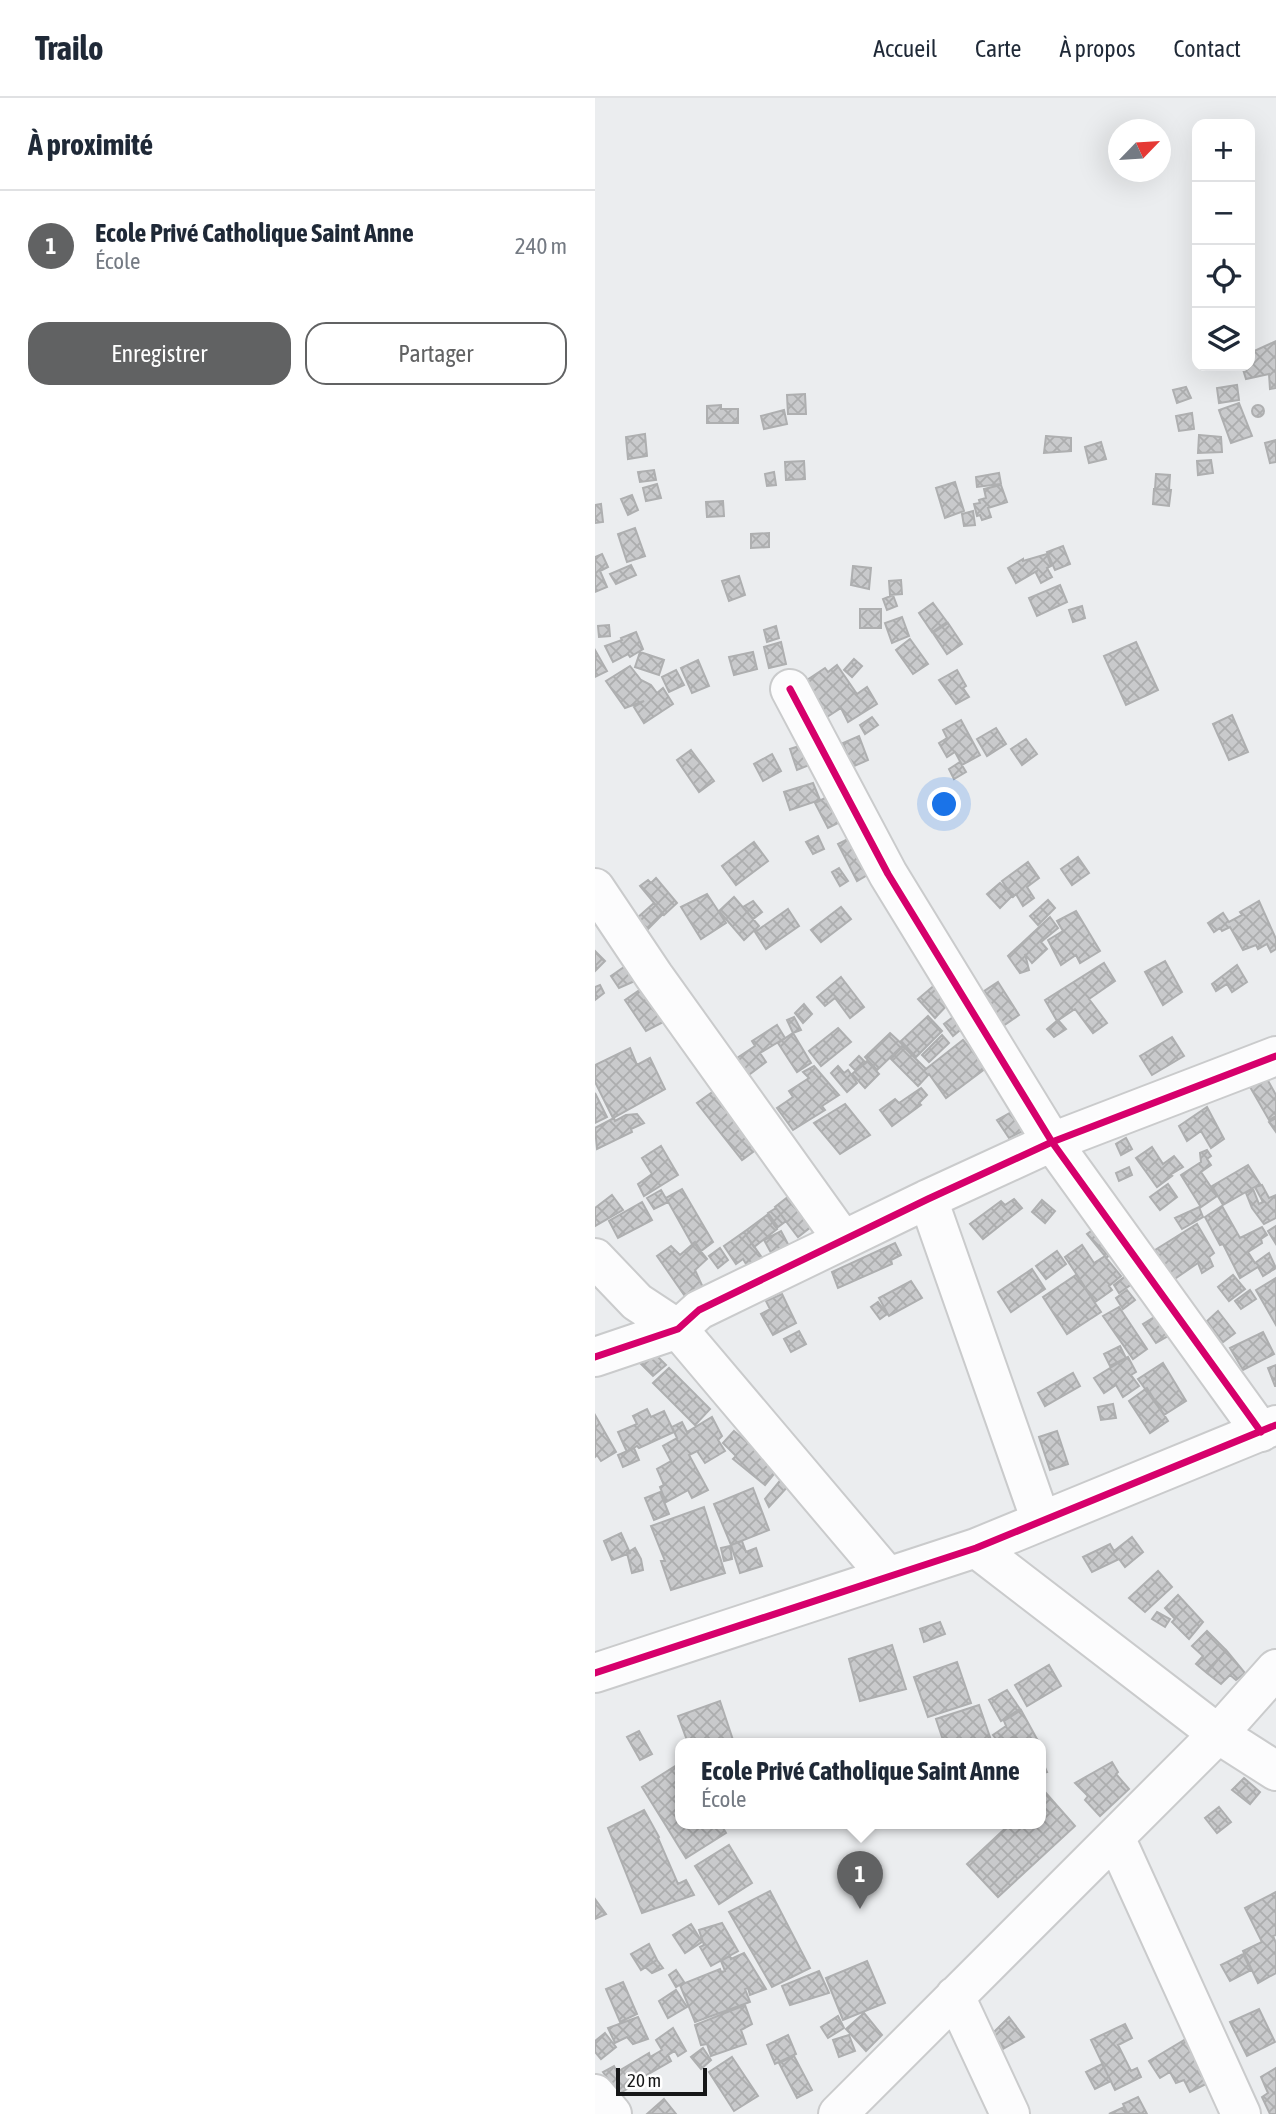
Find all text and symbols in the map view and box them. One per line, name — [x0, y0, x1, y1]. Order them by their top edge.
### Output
text: Trailo — [35, 29, 103, 67]
text: Accueil — [873, 35, 937, 62]
text: Carte — [975, 35, 1021, 62]
text: À propos — [1059, 35, 1135, 62]
text: Contact — [1173, 35, 1241, 62]
north arrow — [1108, 119, 1171, 182]
map controls — [1192, 119, 1255, 371]
button: + — [1192, 119, 1255, 182]
text: À proximité — [28, 127, 153, 161]
button: − — [1192, 182, 1255, 245]
text: Ecole Privé Catholique Saint Anne — [95, 218, 414, 248]
text: 1 — [46, 233, 56, 259]
text: 240 m — [515, 233, 567, 259]
button: locate — [1192, 245, 1255, 308]
text: École — [95, 248, 140, 274]
button: layers — [1192, 308, 1255, 371]
button: Enregistrer — [28, 322, 291, 385]
button: Partager — [305, 322, 567, 385]
your location — [927, 787, 961, 821]
popup — [675, 1738, 1046, 1829]
text: Ecole Privé Catholique Saint Anne — [701, 1756, 1020, 1786]
text: École — [701, 1786, 747, 1812]
pin: 1 — [837, 1851, 883, 1909]
scale bar — [616, 2065, 707, 2097]
text: 20 m — [627, 2069, 661, 2091]

